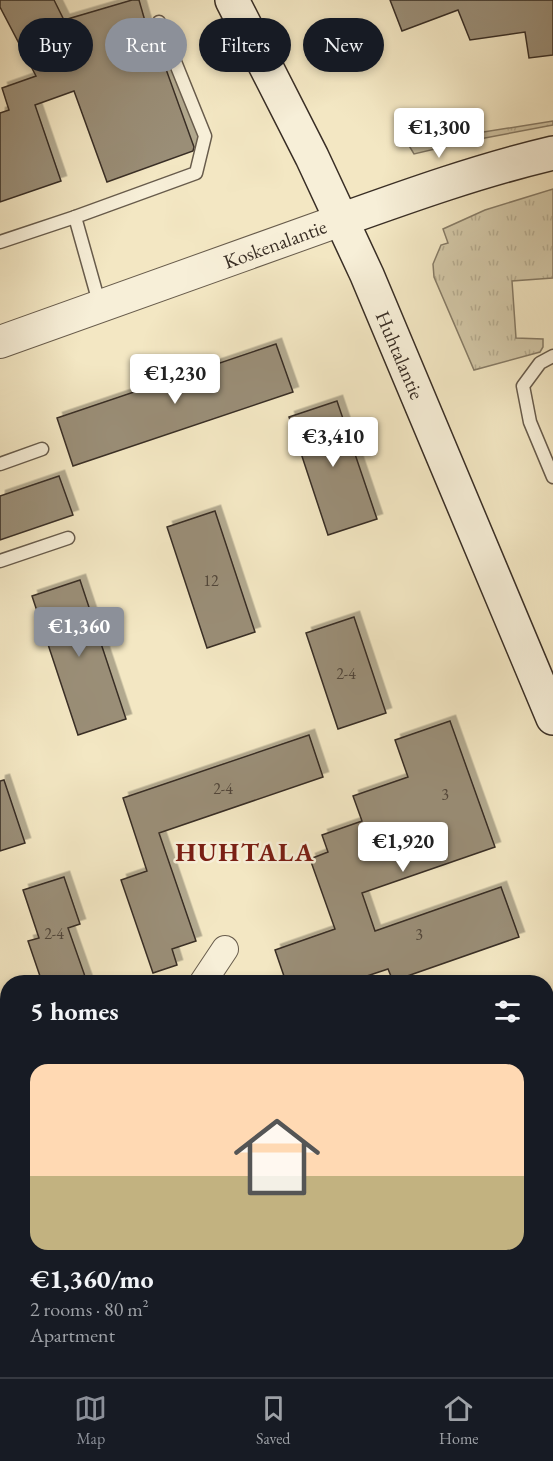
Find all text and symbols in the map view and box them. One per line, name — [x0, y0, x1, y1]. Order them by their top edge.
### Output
chip: Buy — [18, 18, 93, 72]
chip: Rent — [105, 18, 187, 72]
chip: Filters — [199, 18, 291, 72]
chip: New — [303, 18, 384, 72]
pin: €1,300 — [390, 108, 488, 159]
text: €1,300 — [408, 114, 470, 140]
street label: Koskenalantie — [220, 213, 330, 275]
street label: Huhtalantie — [370, 307, 430, 403]
pin: €1,230 — [126, 354, 224, 405]
text: €1,230 — [144, 360, 206, 386]
pin: €3,410 — [284, 417, 382, 468]
text: €3,410 — [302, 423, 364, 449]
house number: 12 — [203, 570, 219, 591]
pin: €1,360 — [30, 607, 128, 658]
text: €1,360 — [48, 613, 110, 639]
house number: 2-4 — [336, 663, 356, 684]
house number: 2-4 — [213, 778, 233, 799]
house number: 3 — [441, 784, 449, 805]
pin: €1,920 — [354, 822, 452, 873]
text: €1,920 — [372, 828, 434, 854]
district label: HUHTALA — [175, 835, 315, 869]
house number: 2-4 — [44, 923, 64, 944]
house number: 3 — [415, 924, 423, 945]
text: 5 homes — [30, 994, 119, 1028]
icon: filters — [491, 995, 524, 1028]
icon: home — [223, 1103, 331, 1211]
text: €1,360/mo — [30, 1262, 154, 1296]
text: 2 rooms · 80 m² — [30, 1296, 149, 1322]
text: Apartment — [30, 1322, 115, 1348]
tab: Map — [74, 1392, 107, 1449]
tab: Saved — [256, 1392, 290, 1449]
tab: Home — [439, 1392, 479, 1449]

